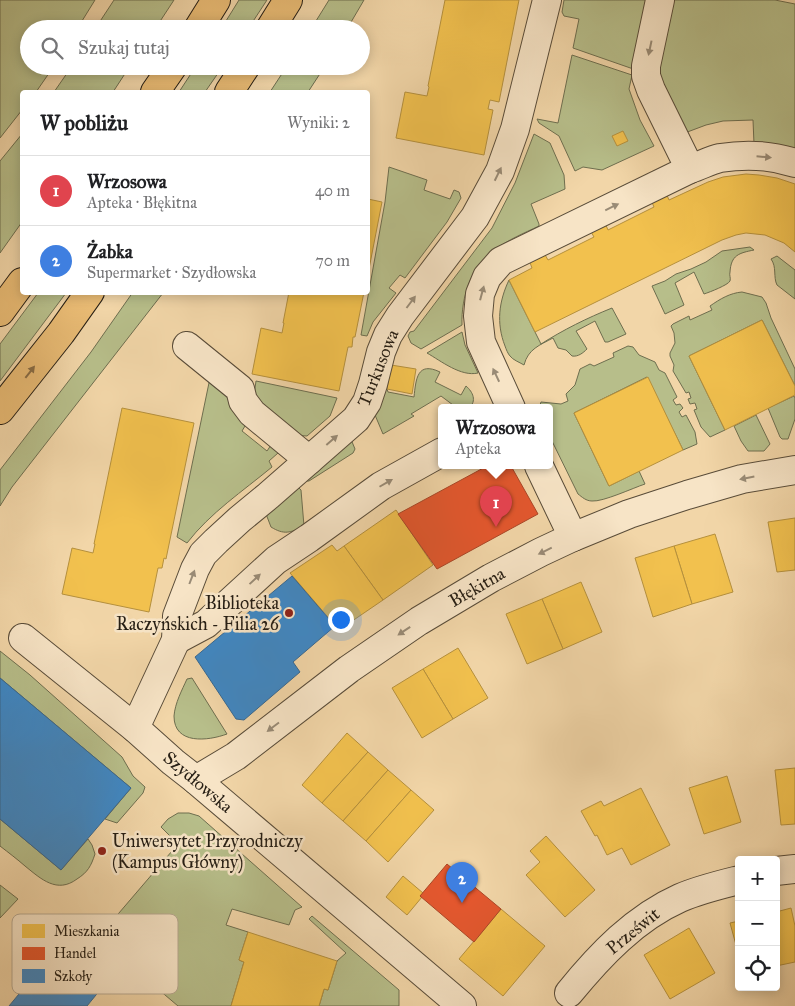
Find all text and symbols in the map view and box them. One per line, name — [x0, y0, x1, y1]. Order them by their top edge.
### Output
search box — [20, 20, 370, 75]
icon: search — [38, 34, 66, 62]
text: Szukaj tutaj — [78, 36, 170, 59]
one-way arrow — [646, 40, 654, 55]
text: W pobliżu — [40, 110, 128, 136]
text: Wyniki: 2 — [287, 113, 350, 132]
one-way arrow — [756, 153, 772, 161]
one-way arrow — [494, 167, 502, 181]
text: Wrzosowa — [87, 170, 167, 193]
text: 1 — [53, 181, 59, 200]
text: 40 m — [315, 181, 350, 200]
text: Apteka · Błękitna — [87, 193, 197, 212]
one-way arrow — [605, 203, 619, 211]
text: Żabka — [87, 240, 133, 263]
text: 2 — [52, 251, 60, 270]
text: 70 m — [315, 251, 350, 270]
text: Supermarket · Szydłowska — [87, 263, 256, 282]
one-way arrow — [478, 286, 486, 301]
one-way arrow — [406, 295, 416, 309]
street label: Turkusowa — [353, 326, 404, 410]
one-way arrow — [25, 365, 35, 379]
one-way arrow — [492, 368, 500, 382]
popup — [438, 404, 553, 469]
text: Wrzosowa — [456, 416, 535, 439]
one-way arrow — [326, 435, 339, 446]
text: Apteka — [456, 439, 501, 458]
one-way arrow — [739, 475, 755, 483]
one-way arrow — [380, 478, 393, 487]
pin: 1 — [480, 486, 512, 527]
one-way arrow — [538, 547, 552, 555]
street label: Błękitna — [445, 562, 509, 612]
one-way arrow — [189, 569, 196, 584]
one-way arrow — [249, 573, 261, 585]
place label: Biblioteka Raczyńskich - Filia 26 — [116, 592, 280, 635]
marker: Biblioteka Raczyńskich - Filia 26 — [283, 607, 295, 619]
your location — [328, 607, 354, 633]
one-way arrow — [398, 626, 411, 636]
one-way arrow — [267, 722, 280, 733]
street label: Szydłowska — [159, 747, 238, 818]
place label: Uniwersytet Przyrodniczy (Kampus Główny) — [112, 830, 303, 874]
marker: Uniwersytet Przyrodniczy (Kampus Główny) — [96, 845, 108, 857]
map controls — [735, 856, 780, 991]
button: + — [735, 856, 780, 901]
pin: 2 — [446, 862, 478, 903]
button: − — [735, 901, 780, 946]
street label: Prześwit — [602, 902, 665, 959]
legend — [12, 914, 178, 994]
text: Mieszkania — [54, 923, 119, 940]
text: Handel — [54, 945, 96, 962]
button: locate — [735, 946, 780, 991]
text: Szkoły — [54, 968, 93, 985]

